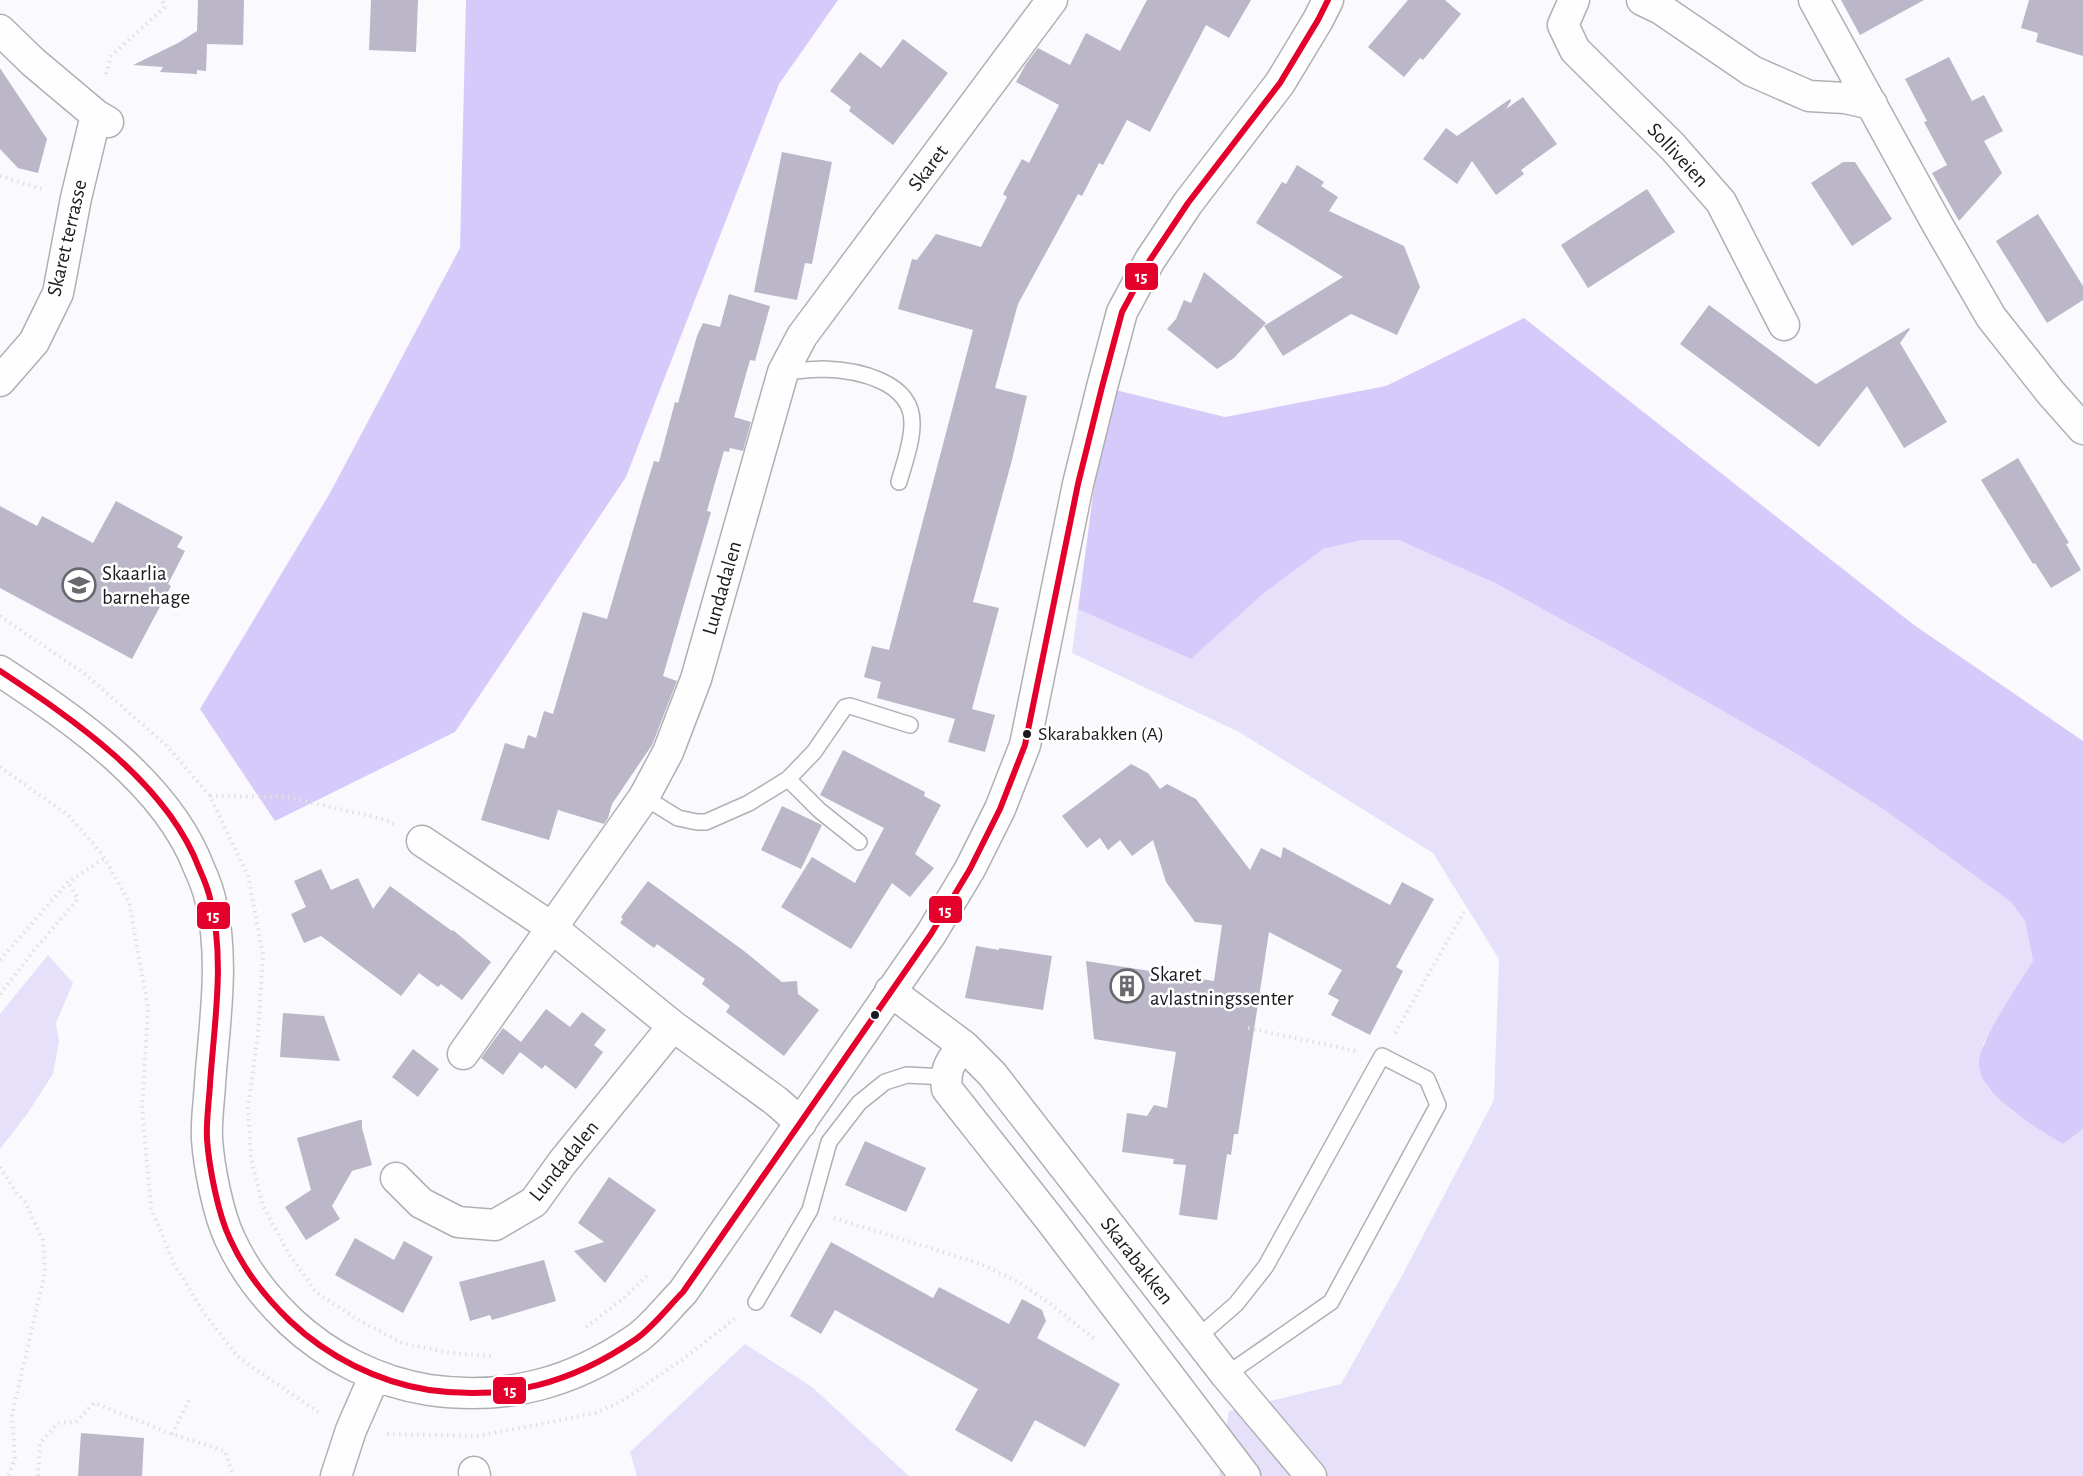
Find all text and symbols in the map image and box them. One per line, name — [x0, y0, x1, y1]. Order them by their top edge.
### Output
street label: Solliveien — [1643, 119, 1713, 191]
street label: Skaret — [904, 141, 952, 195]
street label: Skaret terrasse — [43, 178, 91, 298]
line badge: 15 — [1124, 262, 1159, 291]
text: 15 — [1135, 269, 1147, 285]
street label: Lundadalen — [699, 539, 745, 637]
place label: Skaarlia barnehage — [102, 563, 190, 608]
school or university icon: Skaarlia barnehage — [61, 567, 97, 603]
place label: Skarabakken (A) — [1038, 724, 1164, 744]
marker: Skarabakken (A) — [1021, 728, 1033, 740]
line badge: 15 — [928, 895, 963, 924]
line badge: 15 — [196, 901, 231, 930]
text: 15 — [939, 903, 951, 919]
text: 15 — [207, 908, 219, 924]
place label: Skaret avlastningssenter — [1150, 964, 1294, 1009]
building icon: Skaret avlastningssenter — [1109, 968, 1145, 1004]
unlabelled marker — [869, 1009, 881, 1021]
street label: Lundadalen — [525, 1117, 603, 1205]
street label: Skarabakken — [1097, 1213, 1177, 1309]
line badge: 15 — [492, 1376, 527, 1405]
text: 15 — [504, 1383, 516, 1399]

